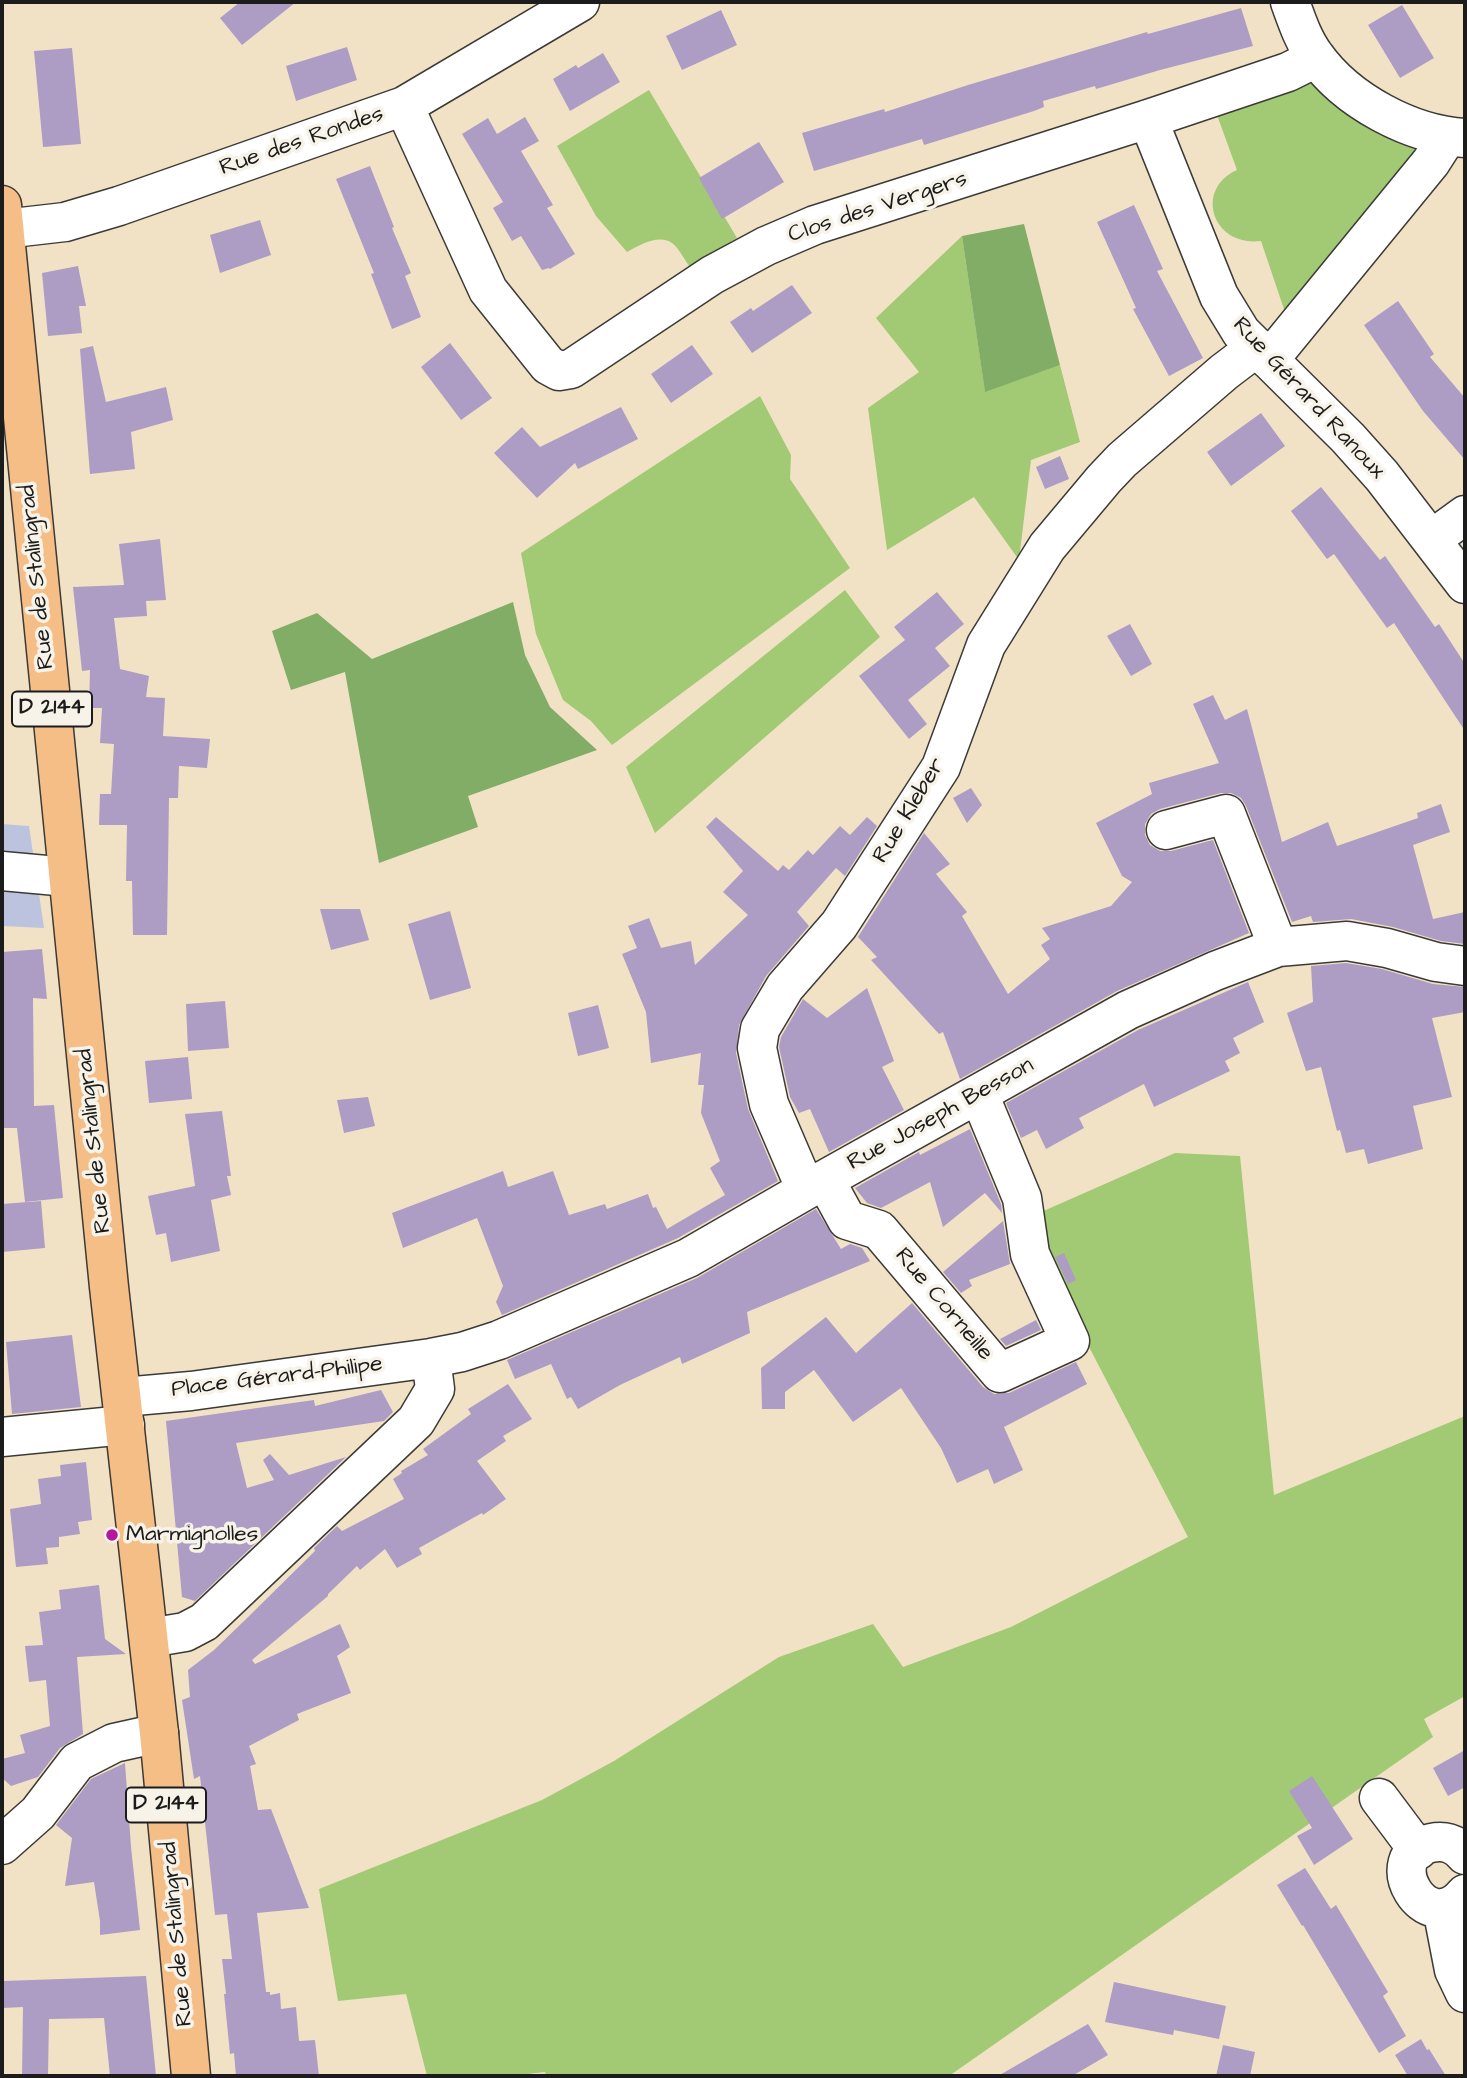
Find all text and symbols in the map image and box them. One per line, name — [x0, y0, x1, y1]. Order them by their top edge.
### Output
street label: Rue des Rondes — [217, 101, 387, 183]
street label: Clos des Vergers — [785, 166, 971, 250]
street label: Rue Gérard Ranoux — [1226, 312, 1390, 486]
street label: Rue de Stalingrad — [15, 483, 61, 671]
road number: D 2144 — [12, 692, 92, 726]
street label: Rue Kleber — [868, 753, 952, 869]
street label: Rue de Stalingrad — [72, 1047, 118, 1235]
street label: Rue Joseph Besson — [843, 1052, 1039, 1178]
street label: Rue Corneille — [888, 1243, 998, 1367]
street label: Place Gérard-Philipe — [170, 1351, 384, 1405]
place label: Marmignolles — [126, 1521, 258, 1549]
marker: Marmignolles — [104, 1527, 120, 1543]
road number: D 2144 — [126, 1787, 206, 1822]
street label: Rue de Stalingrad — [156, 1840, 200, 2028]

